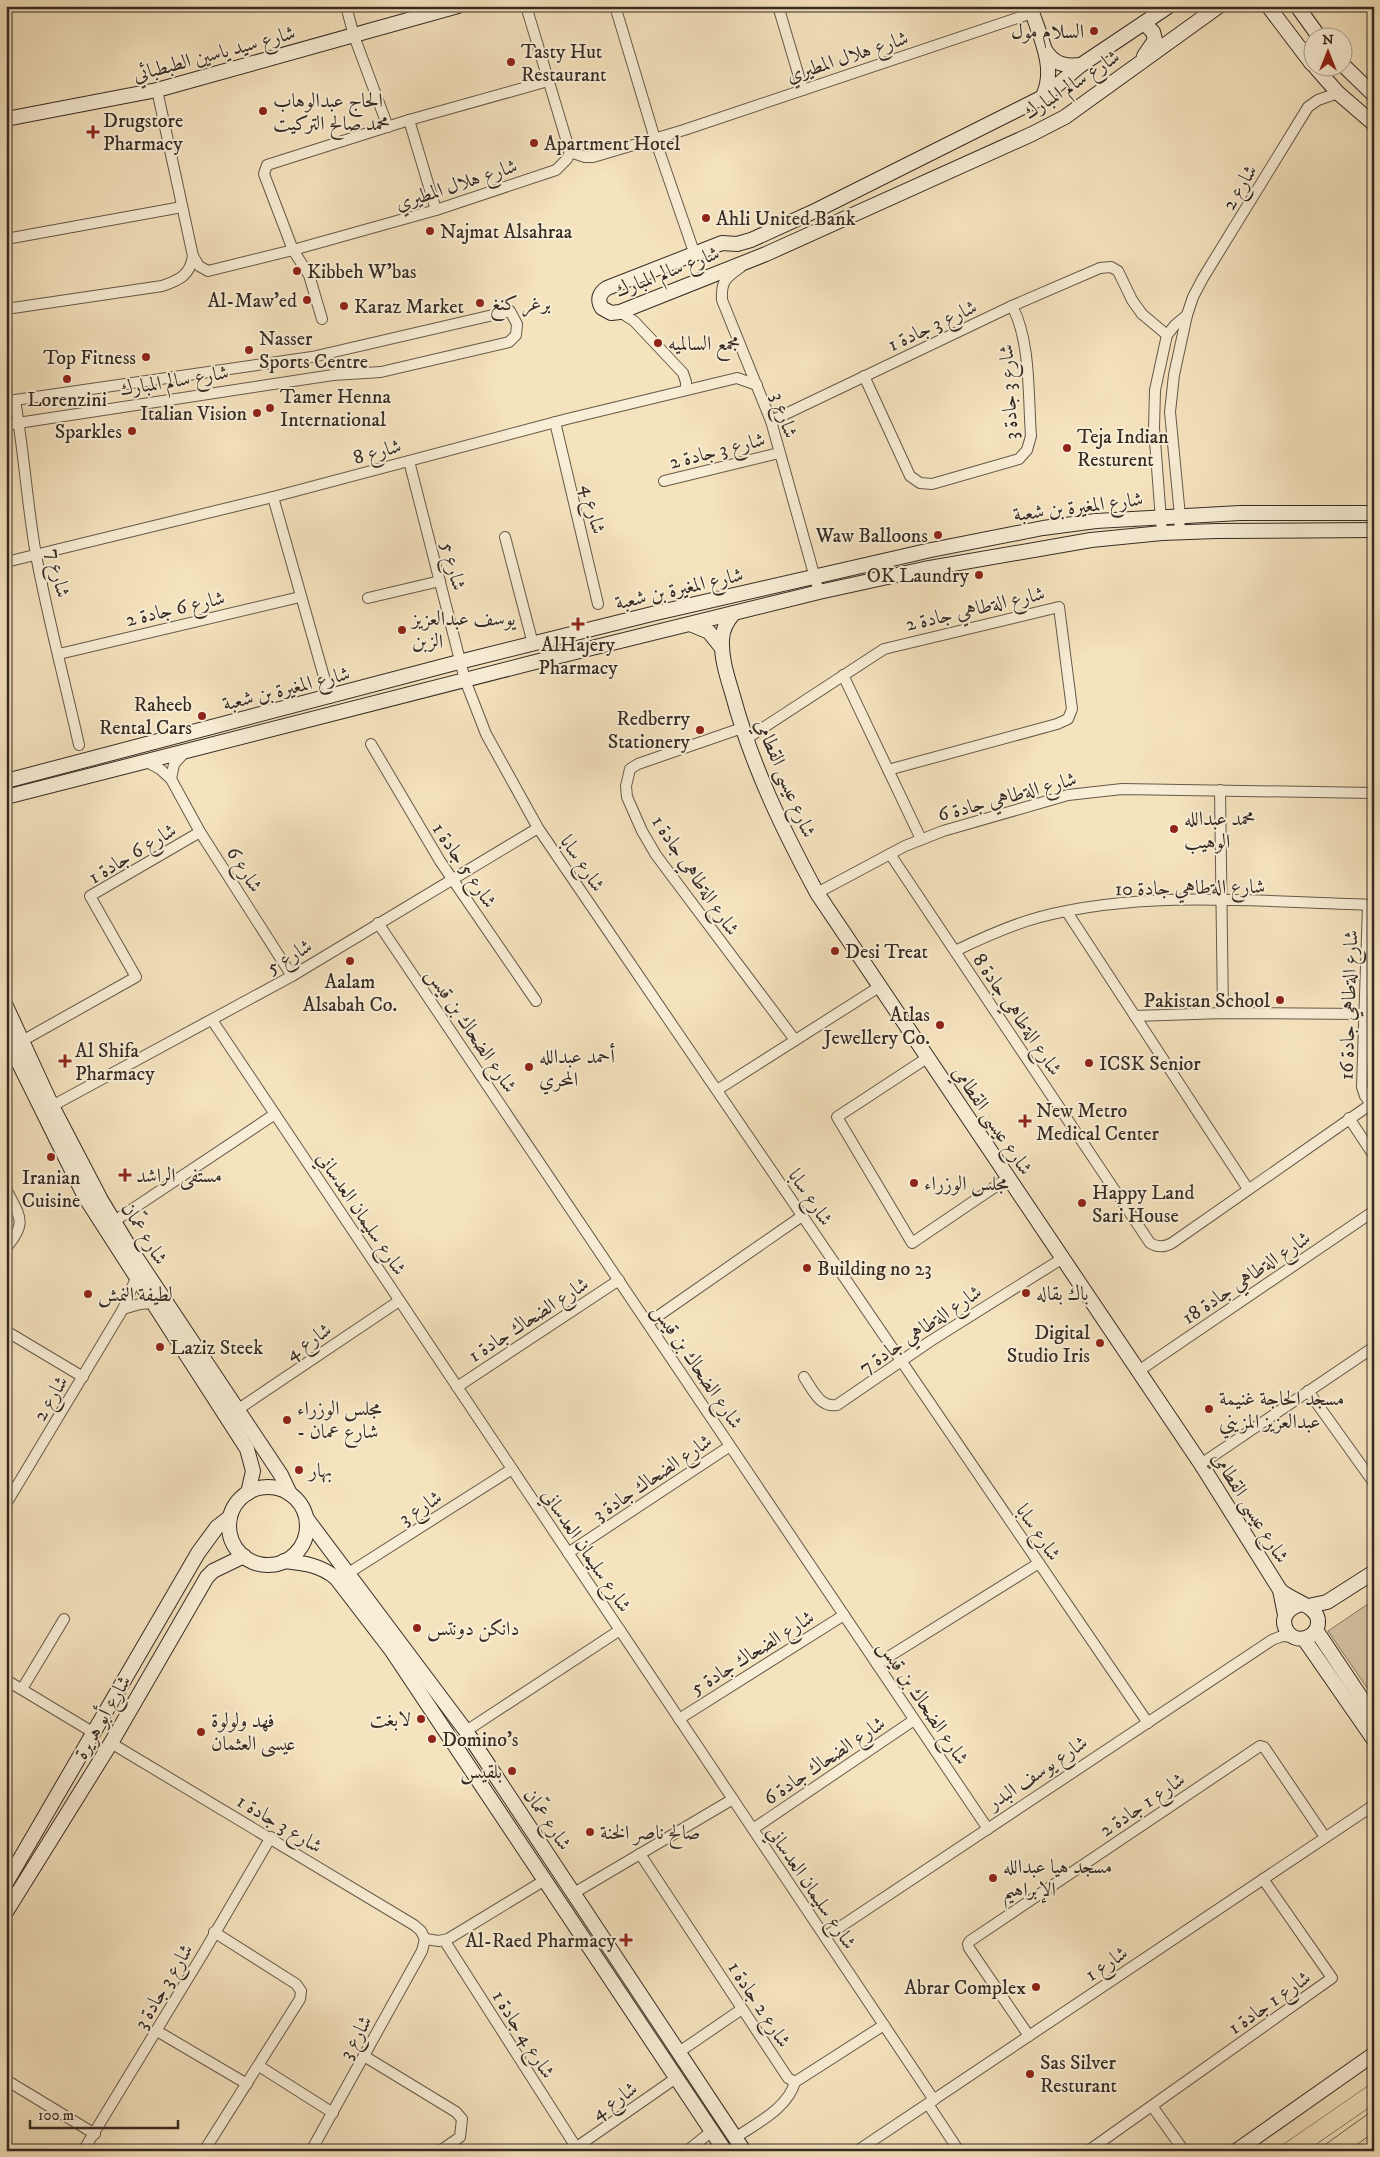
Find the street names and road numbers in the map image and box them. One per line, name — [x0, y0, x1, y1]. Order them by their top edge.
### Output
street label: شارع سيد ياسين الطبطبائي — [130, 21, 299, 92]
street label: شارع هلال المطيري — [783, 26, 913, 93]
street label: شارع سالم المبارك — [1019, 45, 1127, 129]
street label: شارع هلال المطيري — [392, 154, 522, 221]
street label: شارع 2 — [1217, 160, 1267, 217]
street label: شارع سالم المبارك — [612, 241, 725, 308]
street label: شارع 3 جادة 1 — [884, 295, 983, 361]
street label: شارع 3 جادة 3 — [995, 343, 1028, 440]
street label: شارع سالم المبارك — [118, 361, 231, 406]
street label: شارع 3 — [761, 389, 803, 443]
street label: شارع 3 جادة 2 — [667, 427, 769, 479]
street label: شارع 8 — [350, 434, 405, 475]
street label: شارع 4 — [571, 482, 610, 538]
street label: شارع المغيرة بن شعبة — [1012, 487, 1145, 532]
street label: شارع 5 — [431, 540, 471, 594]
street label: شارع 7 — [36, 546, 75, 601]
street label: شارع المغيرة بن شعبة — [613, 563, 747, 620]
street label: شارع الةطاهي جادة 2 — [903, 581, 1048, 642]
street label: شارع 6 جادة 2 — [123, 586, 228, 637]
street label: شارع المغيرة بن شعبة — [220, 662, 354, 721]
street label: شارع عيسى القطامي — [745, 716, 821, 843]
street label: شارع الةطاهي جادة 6 — [935, 767, 1081, 832]
street label: شارع الةطاهي جادة 1 — [642, 811, 744, 943]
street label: شارع 6 جادة 1 — [84, 818, 183, 894]
street label: شارع 5 جادة 1 — [423, 818, 502, 916]
street label: شارع سابا — [550, 831, 610, 899]
street label: شارع 6 — [217, 842, 267, 900]
street label: شارع الةطاهي جادة 10 — [1115, 875, 1266, 906]
street label: شارع الةطاهي جادة 16 — [1334, 930, 1369, 1081]
street label: شارع 5 — [262, 934, 319, 984]
street label: شارع الةطاهي جادة 8 — [963, 949, 1067, 1083]
street label: شارع الضحاك بن قيس — [416, 964, 522, 1100]
street label: شارع عيسى القطامي — [943, 1061, 1037, 1182]
street label: شارع سليمان العدساني — [307, 1147, 411, 1283]
street label: شارع سابا — [778, 1165, 838, 1233]
street label: شارع عمّان — [111, 1196, 175, 1272]
street label: شارع الةطاهي جادة 18 — [1178, 1226, 1318, 1334]
street label: شارع الضحاك جادة 1 — [464, 1272, 596, 1372]
street label: شارع الةطاهي جادة 7 — [855, 1280, 989, 1384]
street label: شارع الضحاك بن قيس — [642, 1300, 748, 1436]
street label: شارع 4 — [281, 1318, 339, 1370]
street label: شارع 2 — [28, 1371, 78, 1428]
street label: شارع الضحاك جادة 3 — [588, 1429, 720, 1531]
street label: شارع عيسى القطامي — [1202, 1448, 1294, 1570]
street label: شارع سليمان العدساني — [532, 1484, 636, 1620]
street label: شارع 3 — [395, 1485, 449, 1535]
street label: شارع سابا — [1006, 1500, 1066, 1568]
street label: شارع الضحاك جادة 5 — [686, 1605, 821, 1705]
street label: شارع الضحاك بن قيس — [868, 1636, 974, 1772]
street label: شارع أبو هريرة — [67, 1670, 141, 1766]
street label: شارع الضحاك جادة 6 — [759, 1711, 893, 1815]
street label: شارع يوسف البدر — [981, 1731, 1095, 1820]
street label: شارع 1 جادة 2 — [1095, 1768, 1193, 1846]
street label: شارع عمّان — [514, 1783, 579, 1858]
street label: شارع 3 جادة 1 — [230, 1789, 327, 1863]
street label: شارع سليمان العدساني — [757, 1821, 861, 1957]
street label: شارع 3 جادة 3 — [129, 1939, 203, 2036]
street label: شارع 1 — [1081, 1941, 1135, 1991]
street label: شارع 2 جادة 1 — [718, 1957, 796, 2055]
street label: شارع 1 جادة 1 — [1224, 1966, 1318, 2044]
street label: شارع 4 جادة 1 — [482, 1986, 560, 2086]
street label: شارع 3 — [334, 2011, 382, 2066]
street label: شارع 4 — [587, 2076, 645, 2129]

